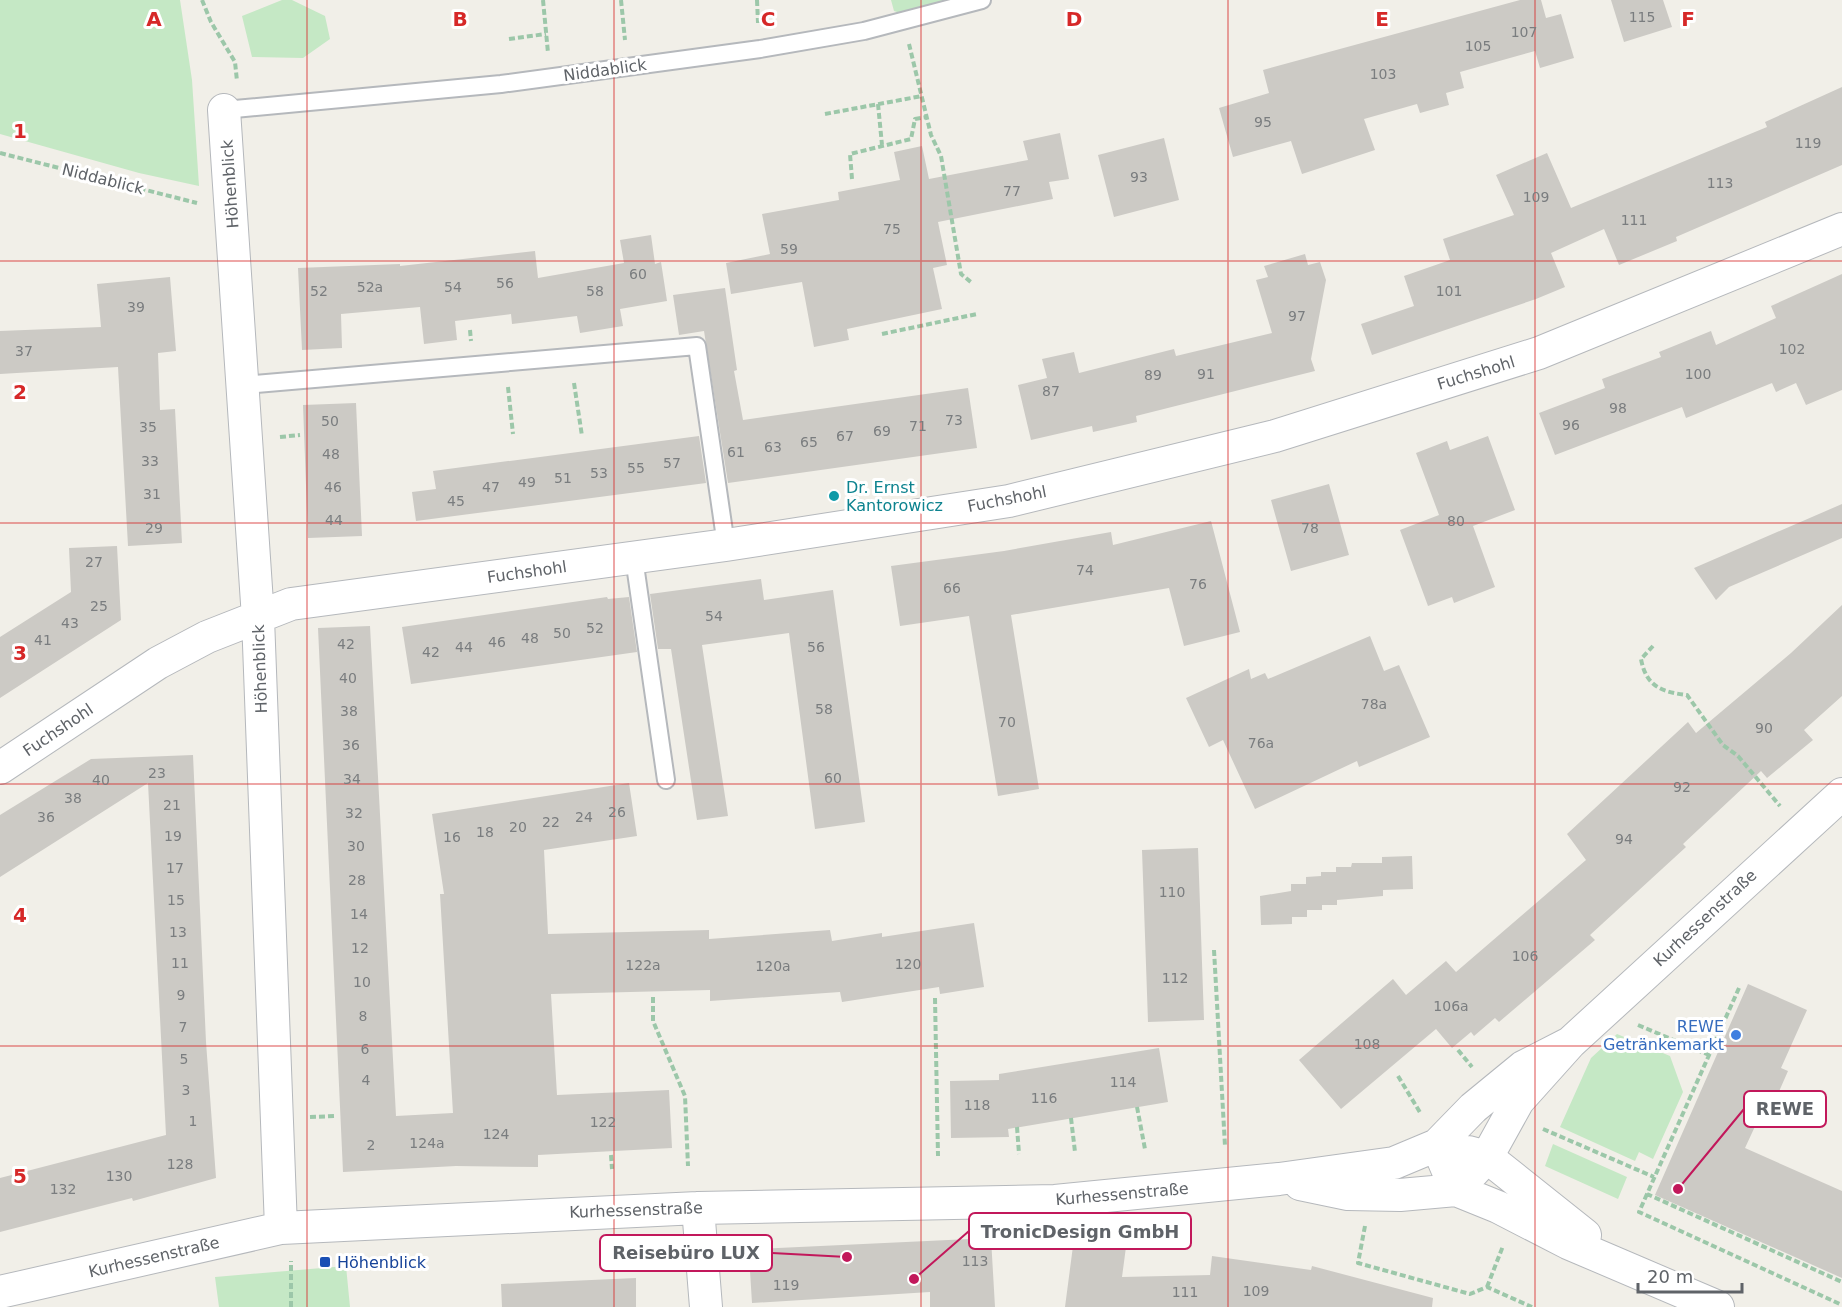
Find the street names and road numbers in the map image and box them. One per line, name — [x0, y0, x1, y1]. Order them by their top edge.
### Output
street label: Niddablick — [562, 55, 648, 85]
street label: Höhenblick — [217, 138, 243, 229]
street label: Niddablick — [60, 160, 147, 199]
street label: Fuchshohl — [1435, 352, 1517, 394]
street label: Fuchshohl — [966, 482, 1048, 516]
street label: Fuchshohl — [486, 557, 568, 587]
street label: Höhenblick — [249, 623, 271, 714]
street label: Fuchshohl — [19, 700, 97, 760]
street label: Kurhessenstraße — [1650, 865, 1760, 971]
street label: Kurhessenstraße — [1055, 1179, 1189, 1209]
street label: Kurhessenstraße — [569, 1198, 703, 1222]
street label: Kurhessenstraße — [87, 1233, 221, 1281]

